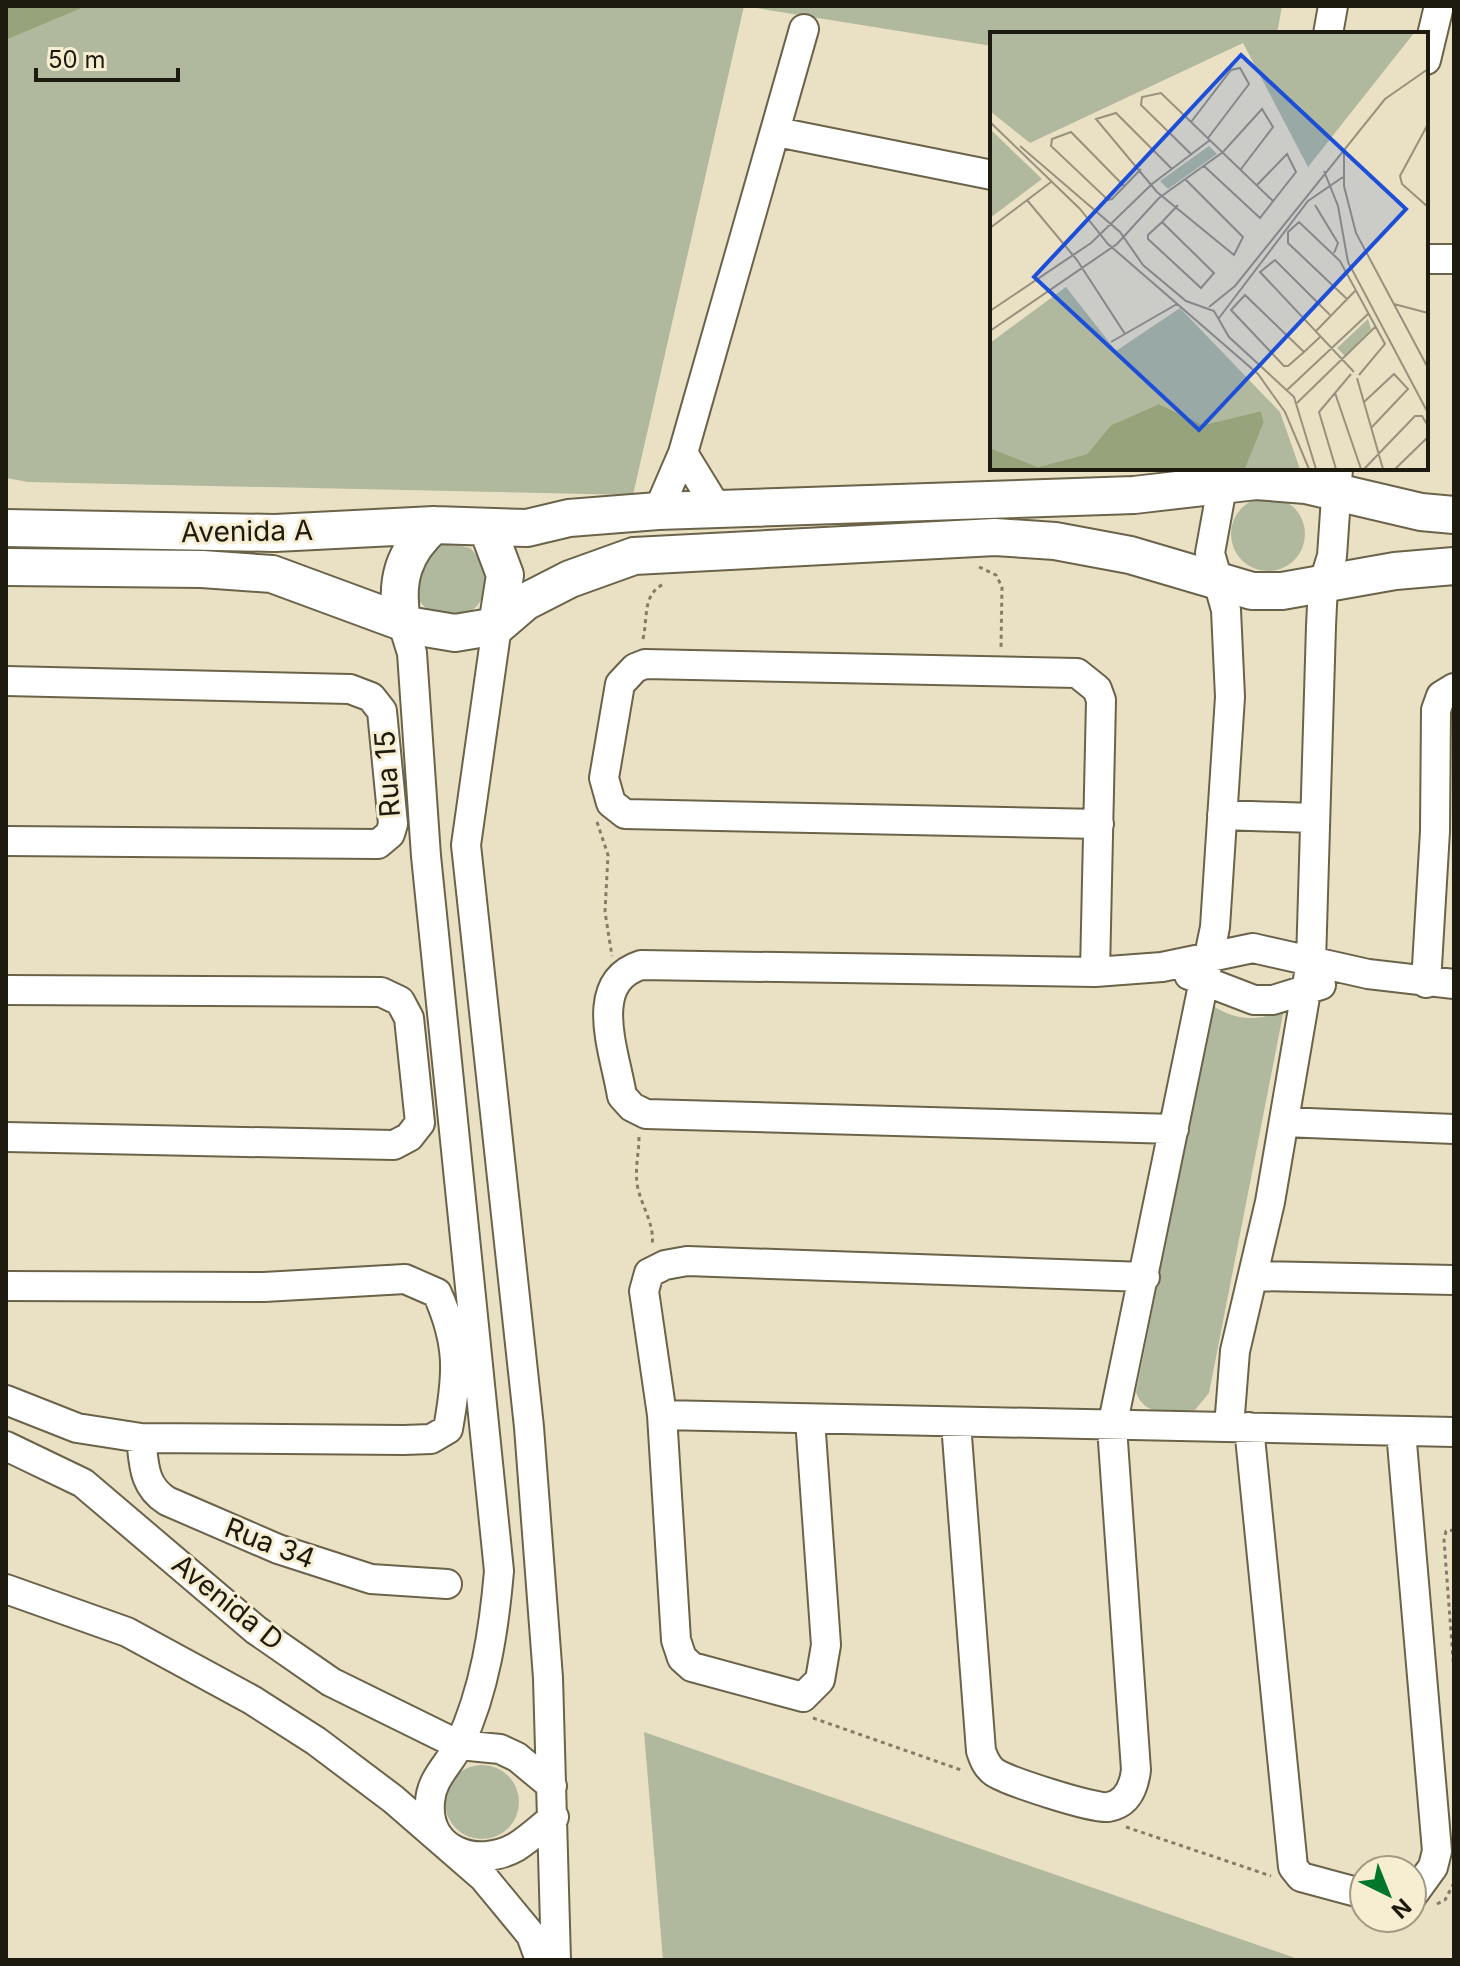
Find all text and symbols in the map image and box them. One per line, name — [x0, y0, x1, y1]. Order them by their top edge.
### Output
scale bar — [36, 32, 178, 82]
inset map — [990, 32, 1428, 470]
text: 50 m — [48, 45, 106, 74]
street label: Avenida A — [181, 513, 313, 549]
street label: Rua 15 — [367, 730, 407, 818]
street label: Rua 34 — [220, 1510, 320, 1576]
street label: Avenida D — [166, 1547, 290, 1657]
north arrow — [1348, 1854, 1428, 1934]
text: N — [1387, 1893, 1417, 1924]

